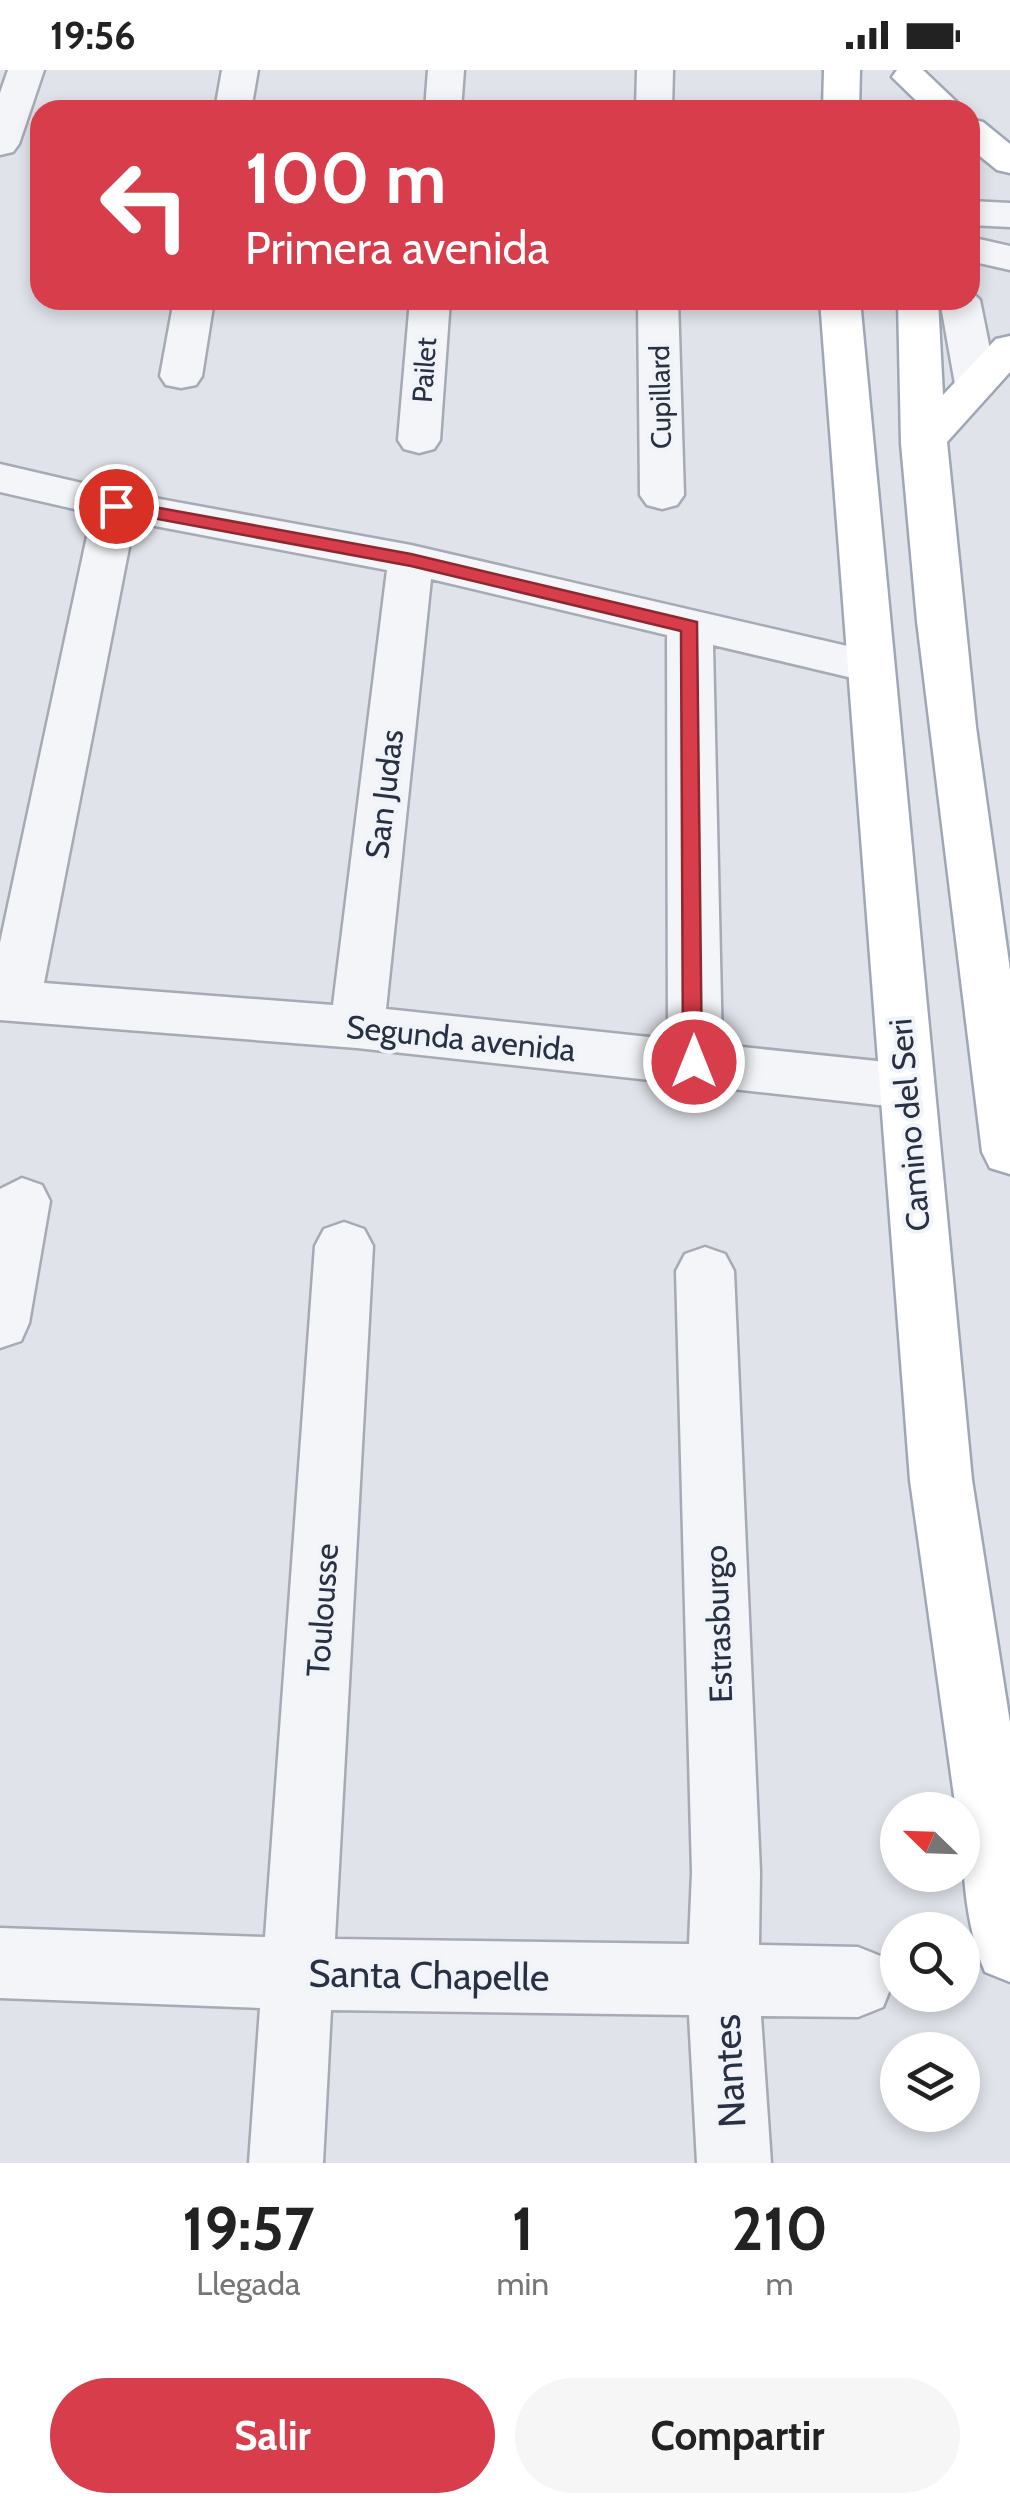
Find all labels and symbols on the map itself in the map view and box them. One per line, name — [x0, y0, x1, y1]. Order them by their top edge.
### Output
street label: Pailet — [405, 336, 443, 404]
street label: Cupillard — [642, 345, 678, 449]
pin — [74, 464, 159, 549]
street label: San Judas — [357, 727, 411, 861]
street label: Segunda avenida — [344, 1007, 578, 1070]
position arrow — [642, 1010, 746, 1114]
street label: Camino del Seri — [880, 1017, 938, 1233]
street label: Toulousse — [298, 1542, 346, 1678]
street label: Estrasburgo — [696, 1544, 740, 1704]
north arrow — [880, 1792, 980, 1892]
street label: Santa Chapelle — [308, 1949, 550, 2001]
street label: Nantes — [703, 2013, 755, 2129]

